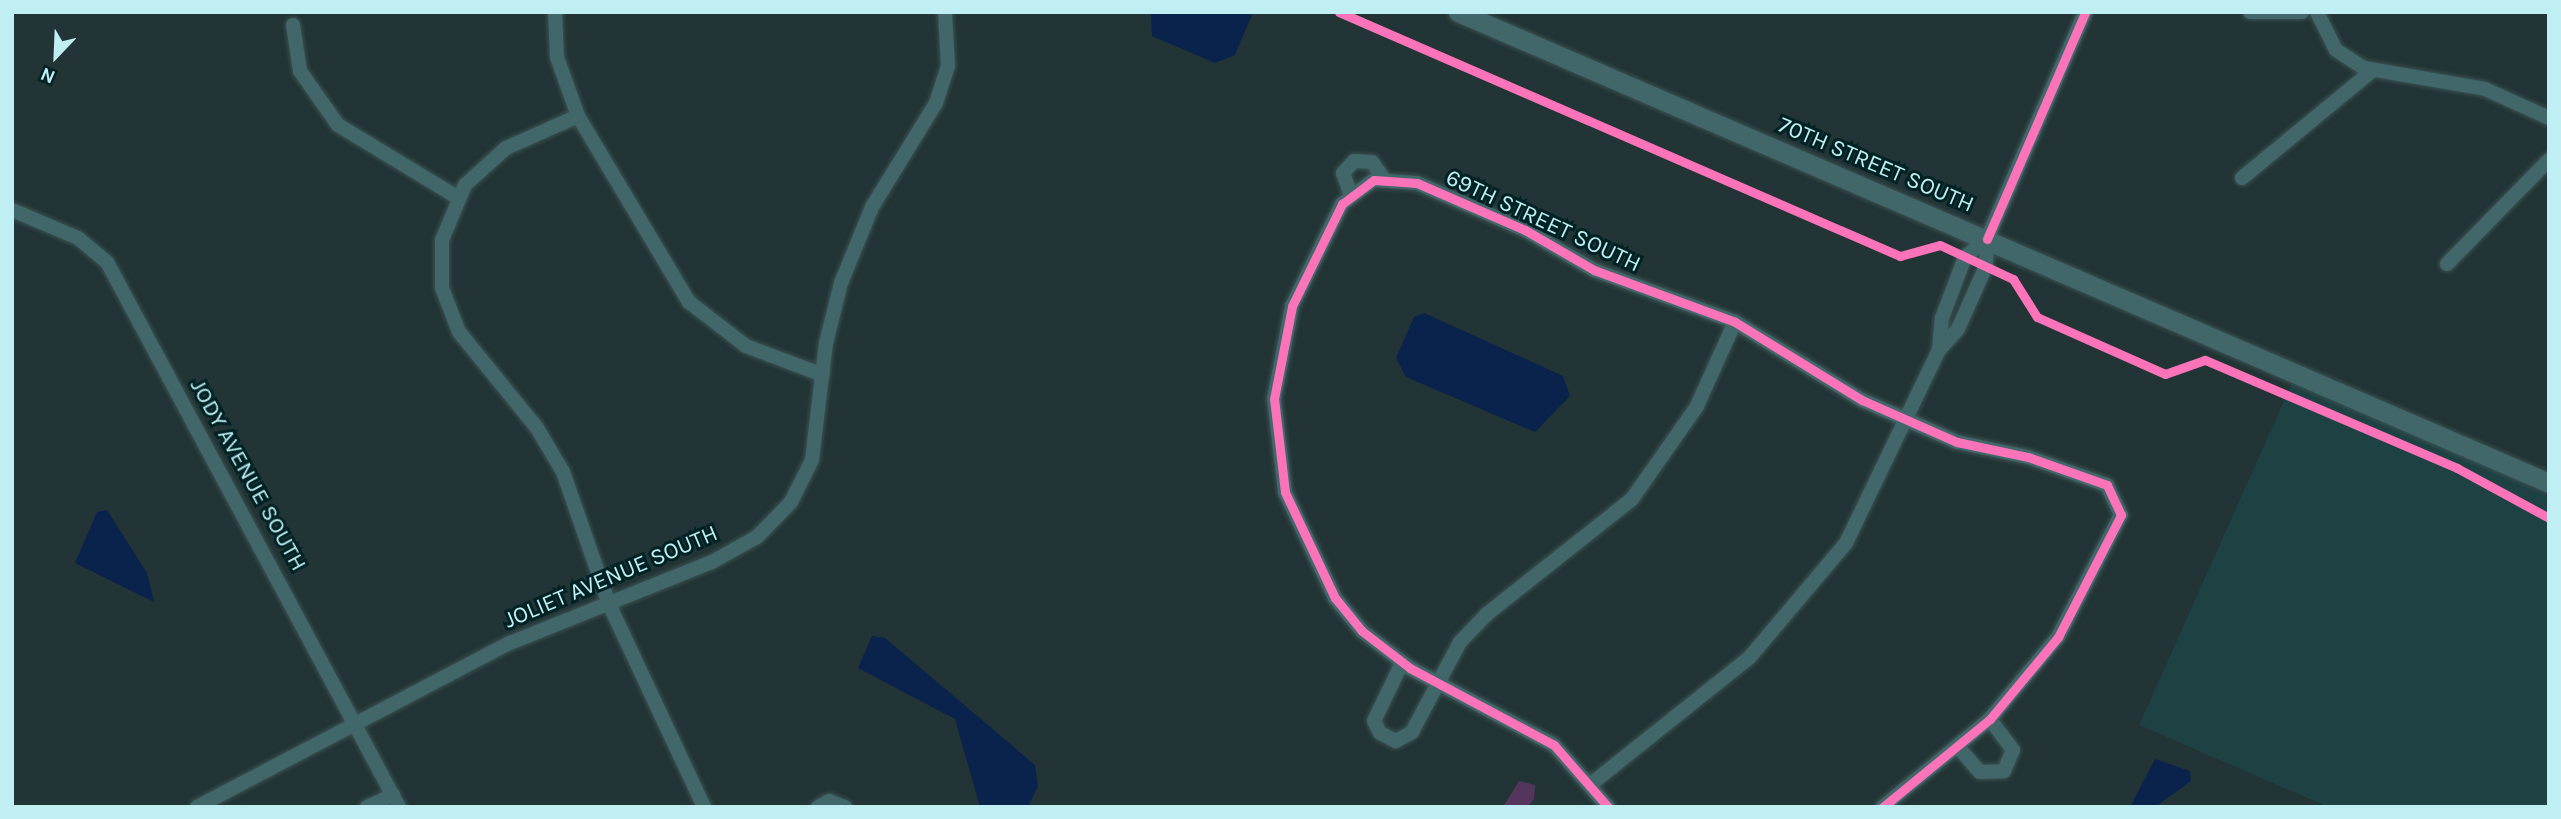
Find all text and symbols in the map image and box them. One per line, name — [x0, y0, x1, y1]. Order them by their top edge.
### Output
north arrow — [21, 21, 91, 91]
text: N — [37, 63, 58, 88]
street label: 70TH STREET SOUTH — [1774, 111, 1978, 219]
street label: 69TH STREET SOUTH — [1441, 164, 1645, 278]
street label: JODY AVENUE SOUTH — [184, 374, 312, 576]
street label: JOLIET AVENUE SOUTH — [500, 519, 722, 635]

